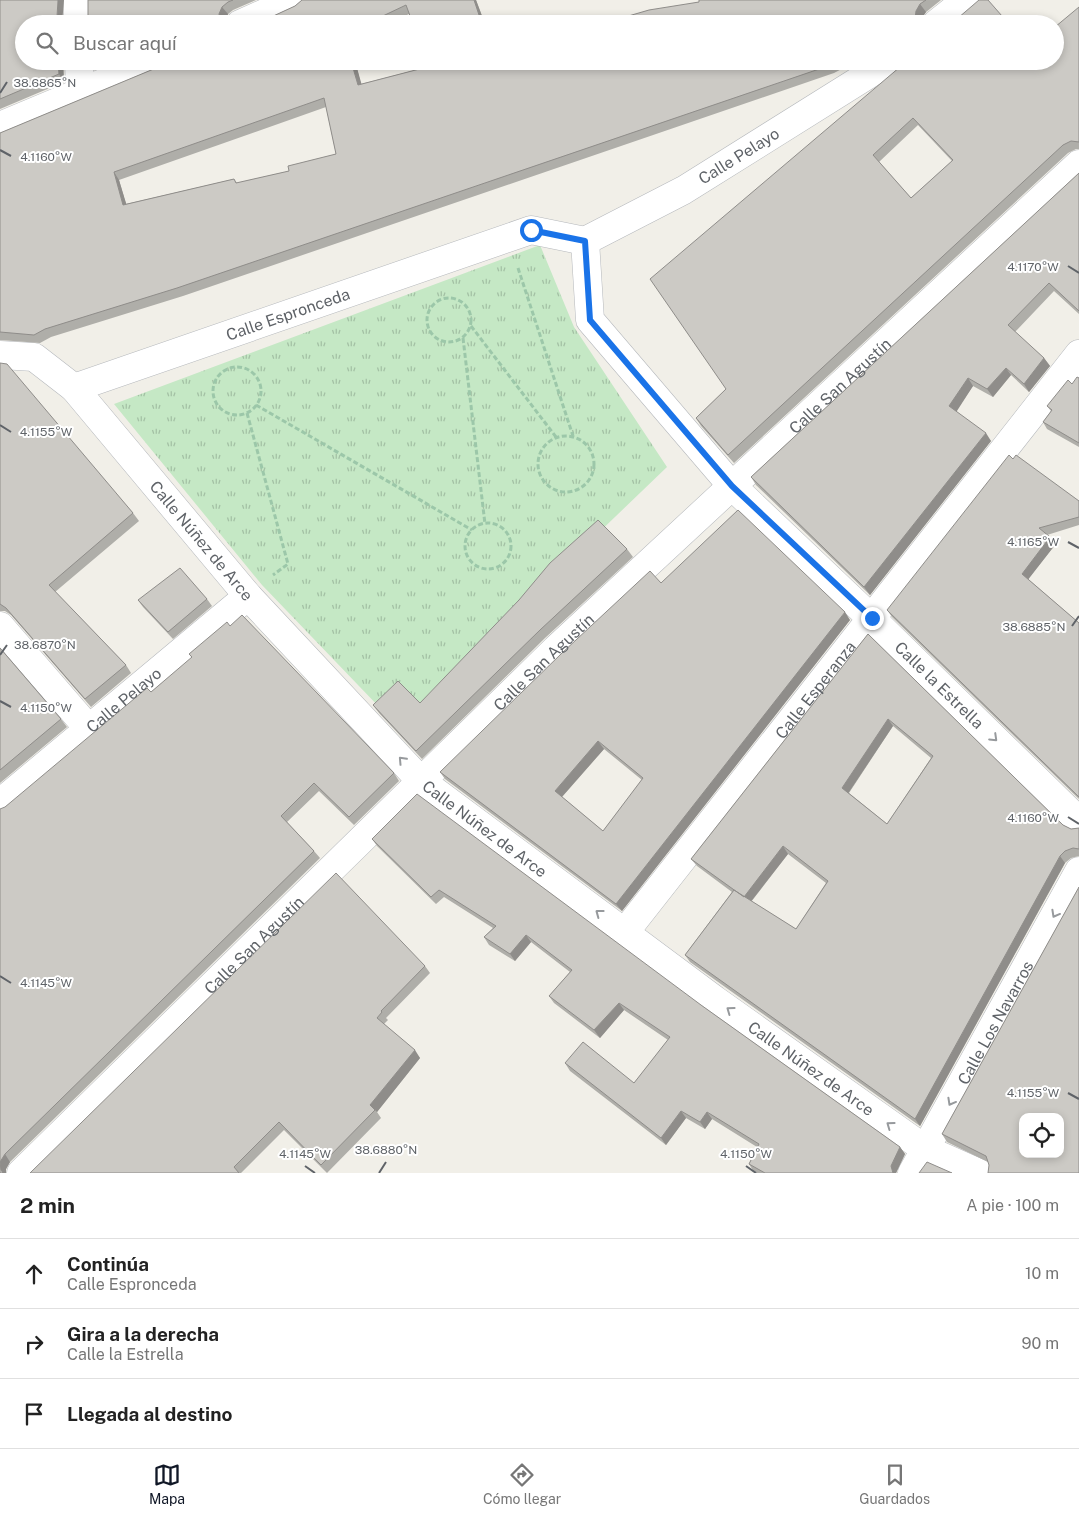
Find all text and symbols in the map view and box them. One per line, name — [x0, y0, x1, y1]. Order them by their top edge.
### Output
search box — [15, 15, 1064, 70]
icon: search — [33, 29, 61, 57]
text: Buscar aquí — [73, 32, 177, 54]
text: 38.6865°N — [14, 76, 76, 90]
street label: Calle Pelayo — [695, 123, 783, 188]
text: 4.1160°W — [20, 150, 72, 164]
route start — [520, 219, 543, 242]
text: 4.1170°W — [1007, 260, 1059, 274]
street label: Calle Espronceda — [224, 284, 352, 344]
street label: Calle San Agustín — [785, 334, 895, 438]
text: 4.1155°W — [20, 425, 73, 439]
street label: Calle Núñez de Arce — [146, 477, 257, 604]
text: 4.1165°W — [1007, 535, 1060, 549]
route end — [861, 607, 884, 630]
street label: Calle San Agustín — [489, 609, 598, 714]
text: 38.6885°N — [1002, 620, 1066, 634]
street label: Calle Esperanza — [771, 637, 859, 742]
street label: Calle la Estrella — [891, 637, 988, 732]
text: 38.6870°N — [14, 638, 76, 652]
street label: Calle Pelayo — [82, 663, 165, 736]
text: 4.1150°W — [20, 701, 73, 715]
one-way arrow — [988, 732, 997, 741]
one-way arrow — [399, 757, 408, 766]
street label: Calle Núñez de Arce — [419, 776, 551, 881]
text: 4.1160°W — [1007, 811, 1059, 825]
street label: Calle San Agustín — [200, 892, 308, 998]
one-way arrow — [1052, 908, 1062, 917]
one-way arrow — [595, 910, 605, 919]
street label: Calle Los Navarros — [953, 957, 1037, 1088]
text: 4.1145°W — [20, 976, 73, 990]
one-way arrow — [726, 1007, 735, 1016]
street label: Calle Núñez de Arce — [744, 1017, 878, 1119]
text: 4.1155°W — [1007, 1086, 1060, 1100]
one-way arrow — [947, 1097, 957, 1106]
map controls — [1019, 1113, 1064, 1158]
button: locate — [1019, 1113, 1064, 1158]
one-way arrow — [886, 1122, 896, 1131]
text: 38.6880°N — [355, 1143, 417, 1157]
text: 4.1145°W — [279, 1147, 332, 1161]
text: 4.1150°W — [720, 1147, 773, 1161]
text: 2 min — [20, 1193, 75, 1218]
text: A pie · 100 m — [966, 1196, 1059, 1215]
text: Continúa — [67, 1253, 149, 1275]
icon: ahead — [20, 1260, 48, 1288]
text: 10 m — [1025, 1264, 1059, 1283]
text: Calle Espronceda — [67, 1275, 197, 1294]
text: Gira a la derecha — [67, 1323, 219, 1345]
icon: right — [20, 1330, 48, 1358]
text: 90 m — [1022, 1334, 1059, 1353]
text: Calle la Estrella — [67, 1345, 183, 1364]
icon: arrive — [20, 1400, 48, 1428]
text: Llegada al destino — [67, 1403, 232, 1425]
tab: Mapa — [149, 1461, 185, 1507]
tab: Cómo llegar — [483, 1461, 561, 1507]
tab: Guardados — [859, 1461, 930, 1507]

